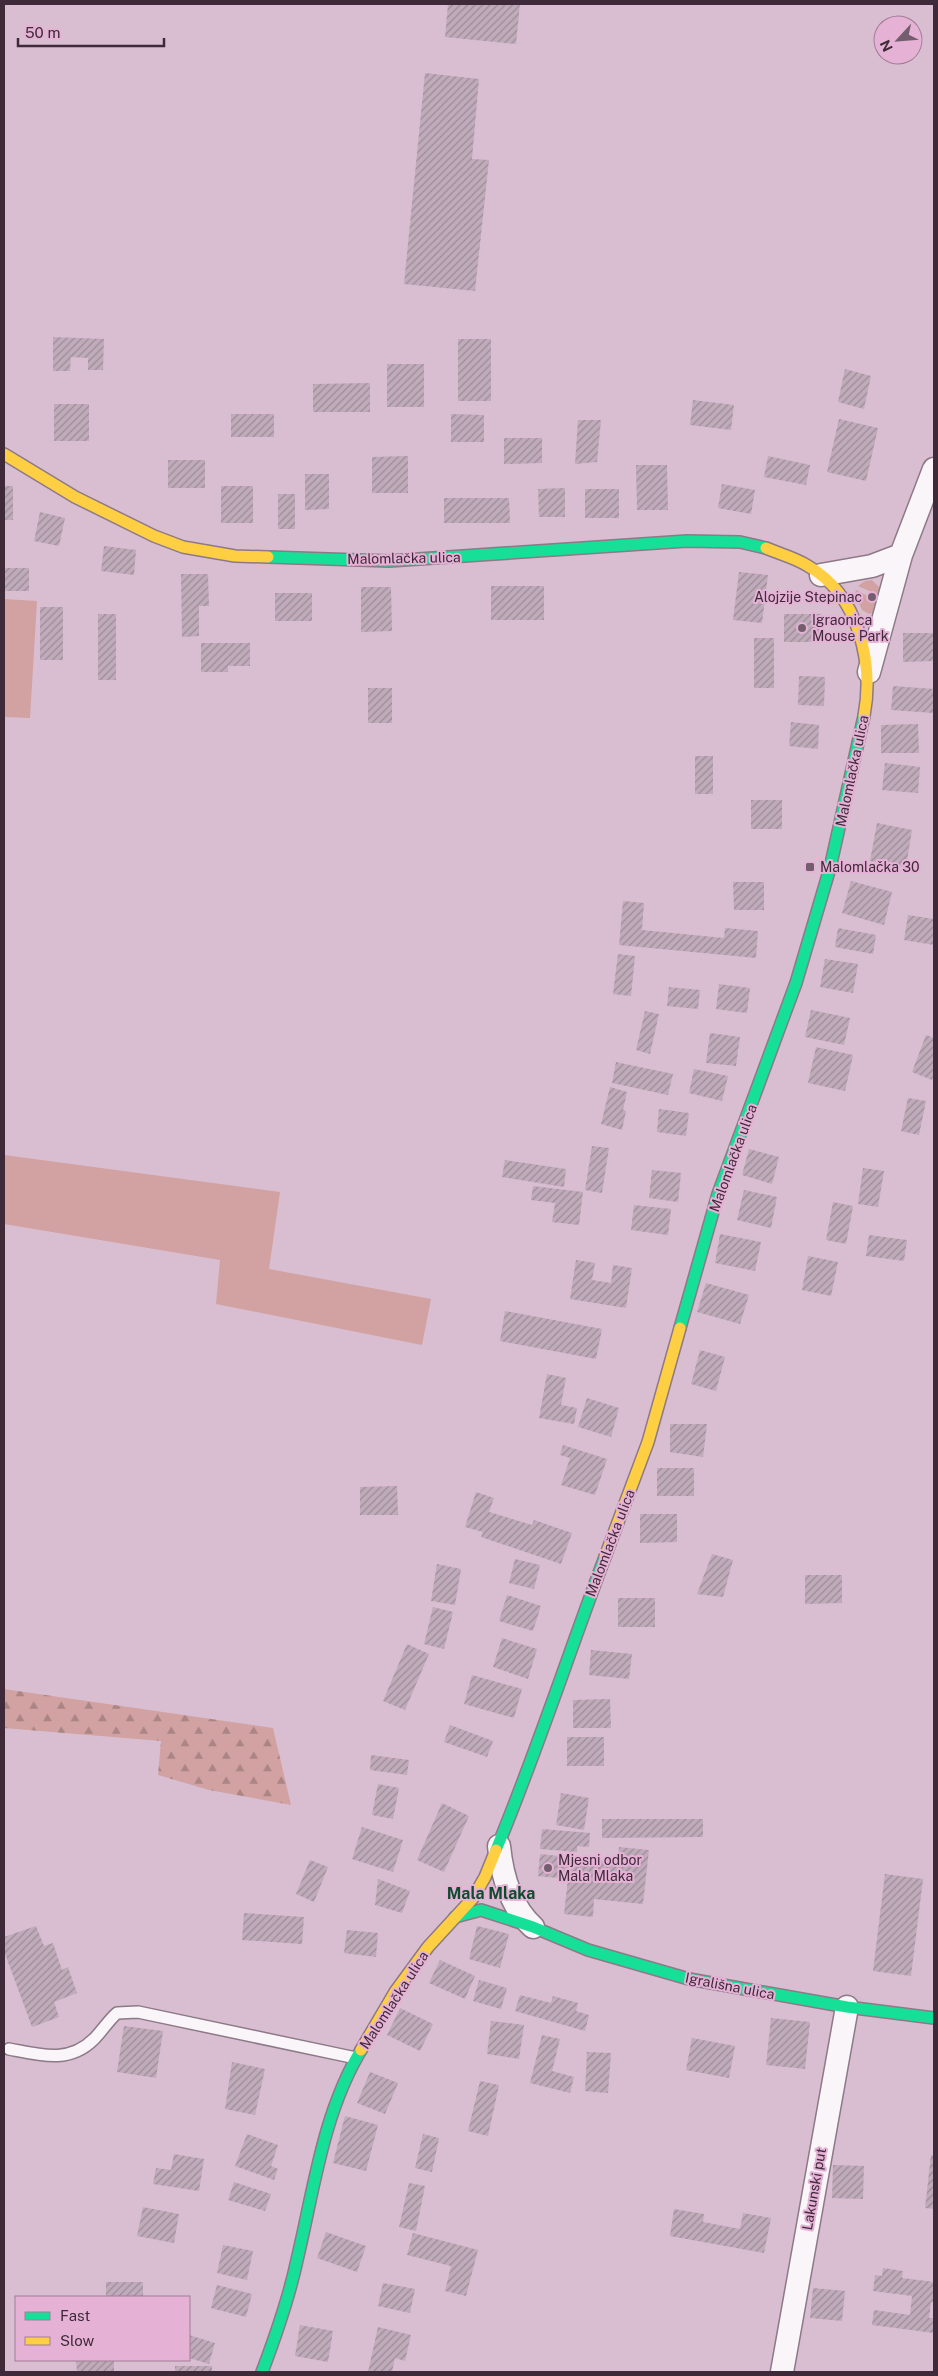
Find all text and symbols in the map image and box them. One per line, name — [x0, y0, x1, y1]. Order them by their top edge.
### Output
scale bar — [18, 15, 164, 47]
north arrow — [873, 15, 923, 65]
text: 50 m — [25, 24, 60, 41]
text: N — [877, 37, 896, 54]
street label: Malomlačka ulica — [347, 549, 461, 567]
place label: Alojzije Stepinac — [754, 589, 862, 605]
marker: Alojzije Stepinac — [866, 591, 878, 603]
place label: Igraonica Mouse Park — [812, 612, 889, 644]
marker: Igraonica Mouse Park — [796, 622, 808, 634]
street label: Malomlačka ulica — [832, 714, 872, 828]
place label: Malomlačka 30 — [820, 859, 920, 875]
marker: Malomlačka 30 — [804, 861, 816, 873]
street label: Malomlačka ulica — [706, 1102, 760, 1214]
street label: Malomlačka ulica — [582, 1487, 638, 1599]
place label: Mjesni odbor Mala Mlaka — [558, 1852, 642, 1884]
marker: Mjesni odbor Mala Mlaka — [542, 1862, 554, 1874]
district label: Mala Mlaka — [447, 1884, 535, 1903]
street label: Malomlačka ulica — [356, 1948, 432, 2052]
street label: Igrališna ulica — [684, 1970, 776, 2002]
street label: Lakunski put — [799, 2147, 829, 2231]
legend — [15, 2296, 190, 2361]
text: Fast — [60, 2307, 90, 2324]
text: Slow — [60, 2332, 95, 2349]

